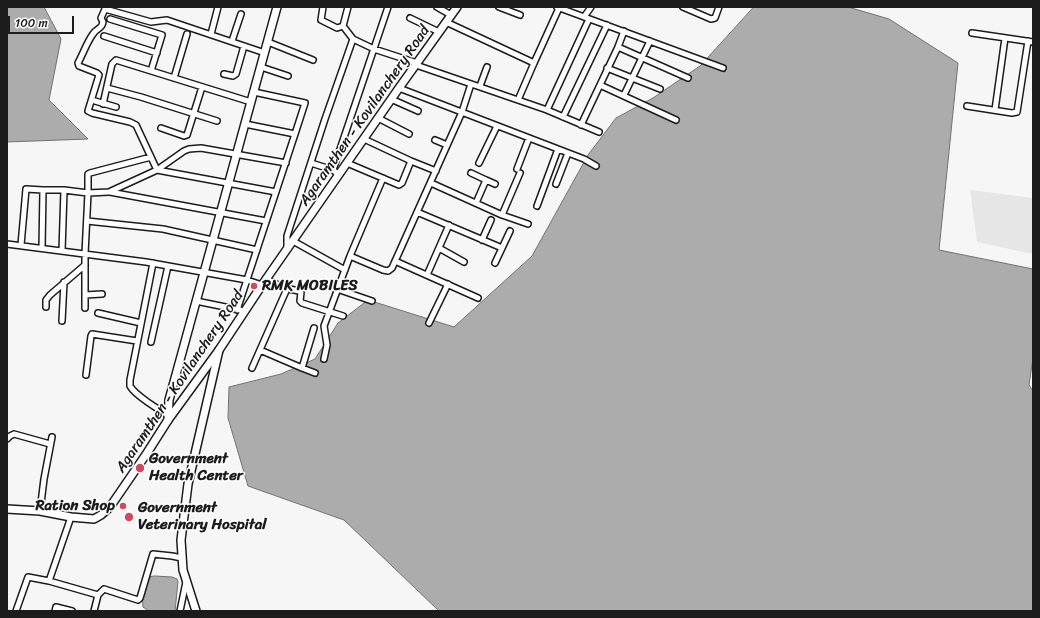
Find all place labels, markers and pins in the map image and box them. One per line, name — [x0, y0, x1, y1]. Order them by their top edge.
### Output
place label: RMK MOBILES — [262, 277, 358, 295]
marker: RMK MOBILES — [249, 281, 259, 291]
place label: Government Health Center — [149, 450, 243, 485]
marker: Government Health Center — [134, 462, 146, 474]
place label: Ration Shop — [35, 497, 115, 515]
place label: Government Veterinary Hospital — [138, 499, 267, 534]
marker: Ration Shop — [118, 501, 128, 511]
marker: Government Veterinary Hospital — [123, 511, 135, 523]

